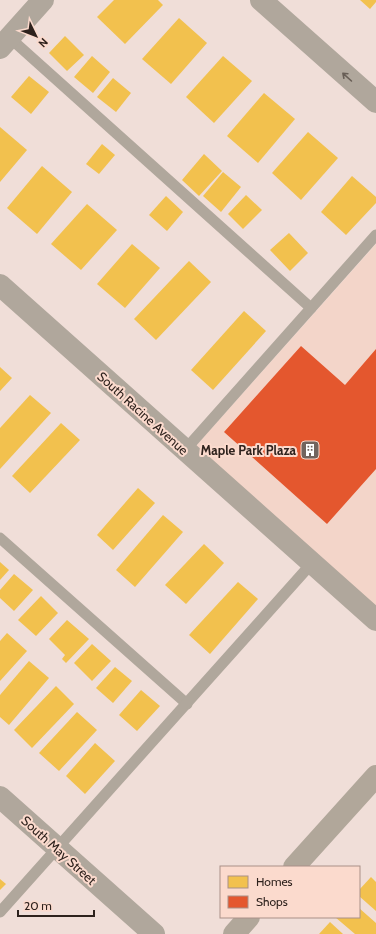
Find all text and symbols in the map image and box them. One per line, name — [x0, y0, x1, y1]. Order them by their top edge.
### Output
north arrow — [16, 16, 56, 56]
text: N — [36, 35, 51, 50]
one-way arrow — [342, 72, 352, 81]
street label: South Racine Avenue — [94, 368, 192, 458]
building icon: Maple Park Plaza — [299, 439, 321, 461]
place label: Maple Park Plaza — [201, 442, 297, 458]
street label: South May Street — [18, 812, 100, 888]
legend — [220, 866, 360, 918]
text: Homes — [256, 874, 293, 889]
scale bar — [18, 892, 94, 918]
text: Shops — [256, 894, 288, 909]
text: 20 m — [24, 898, 52, 913]

